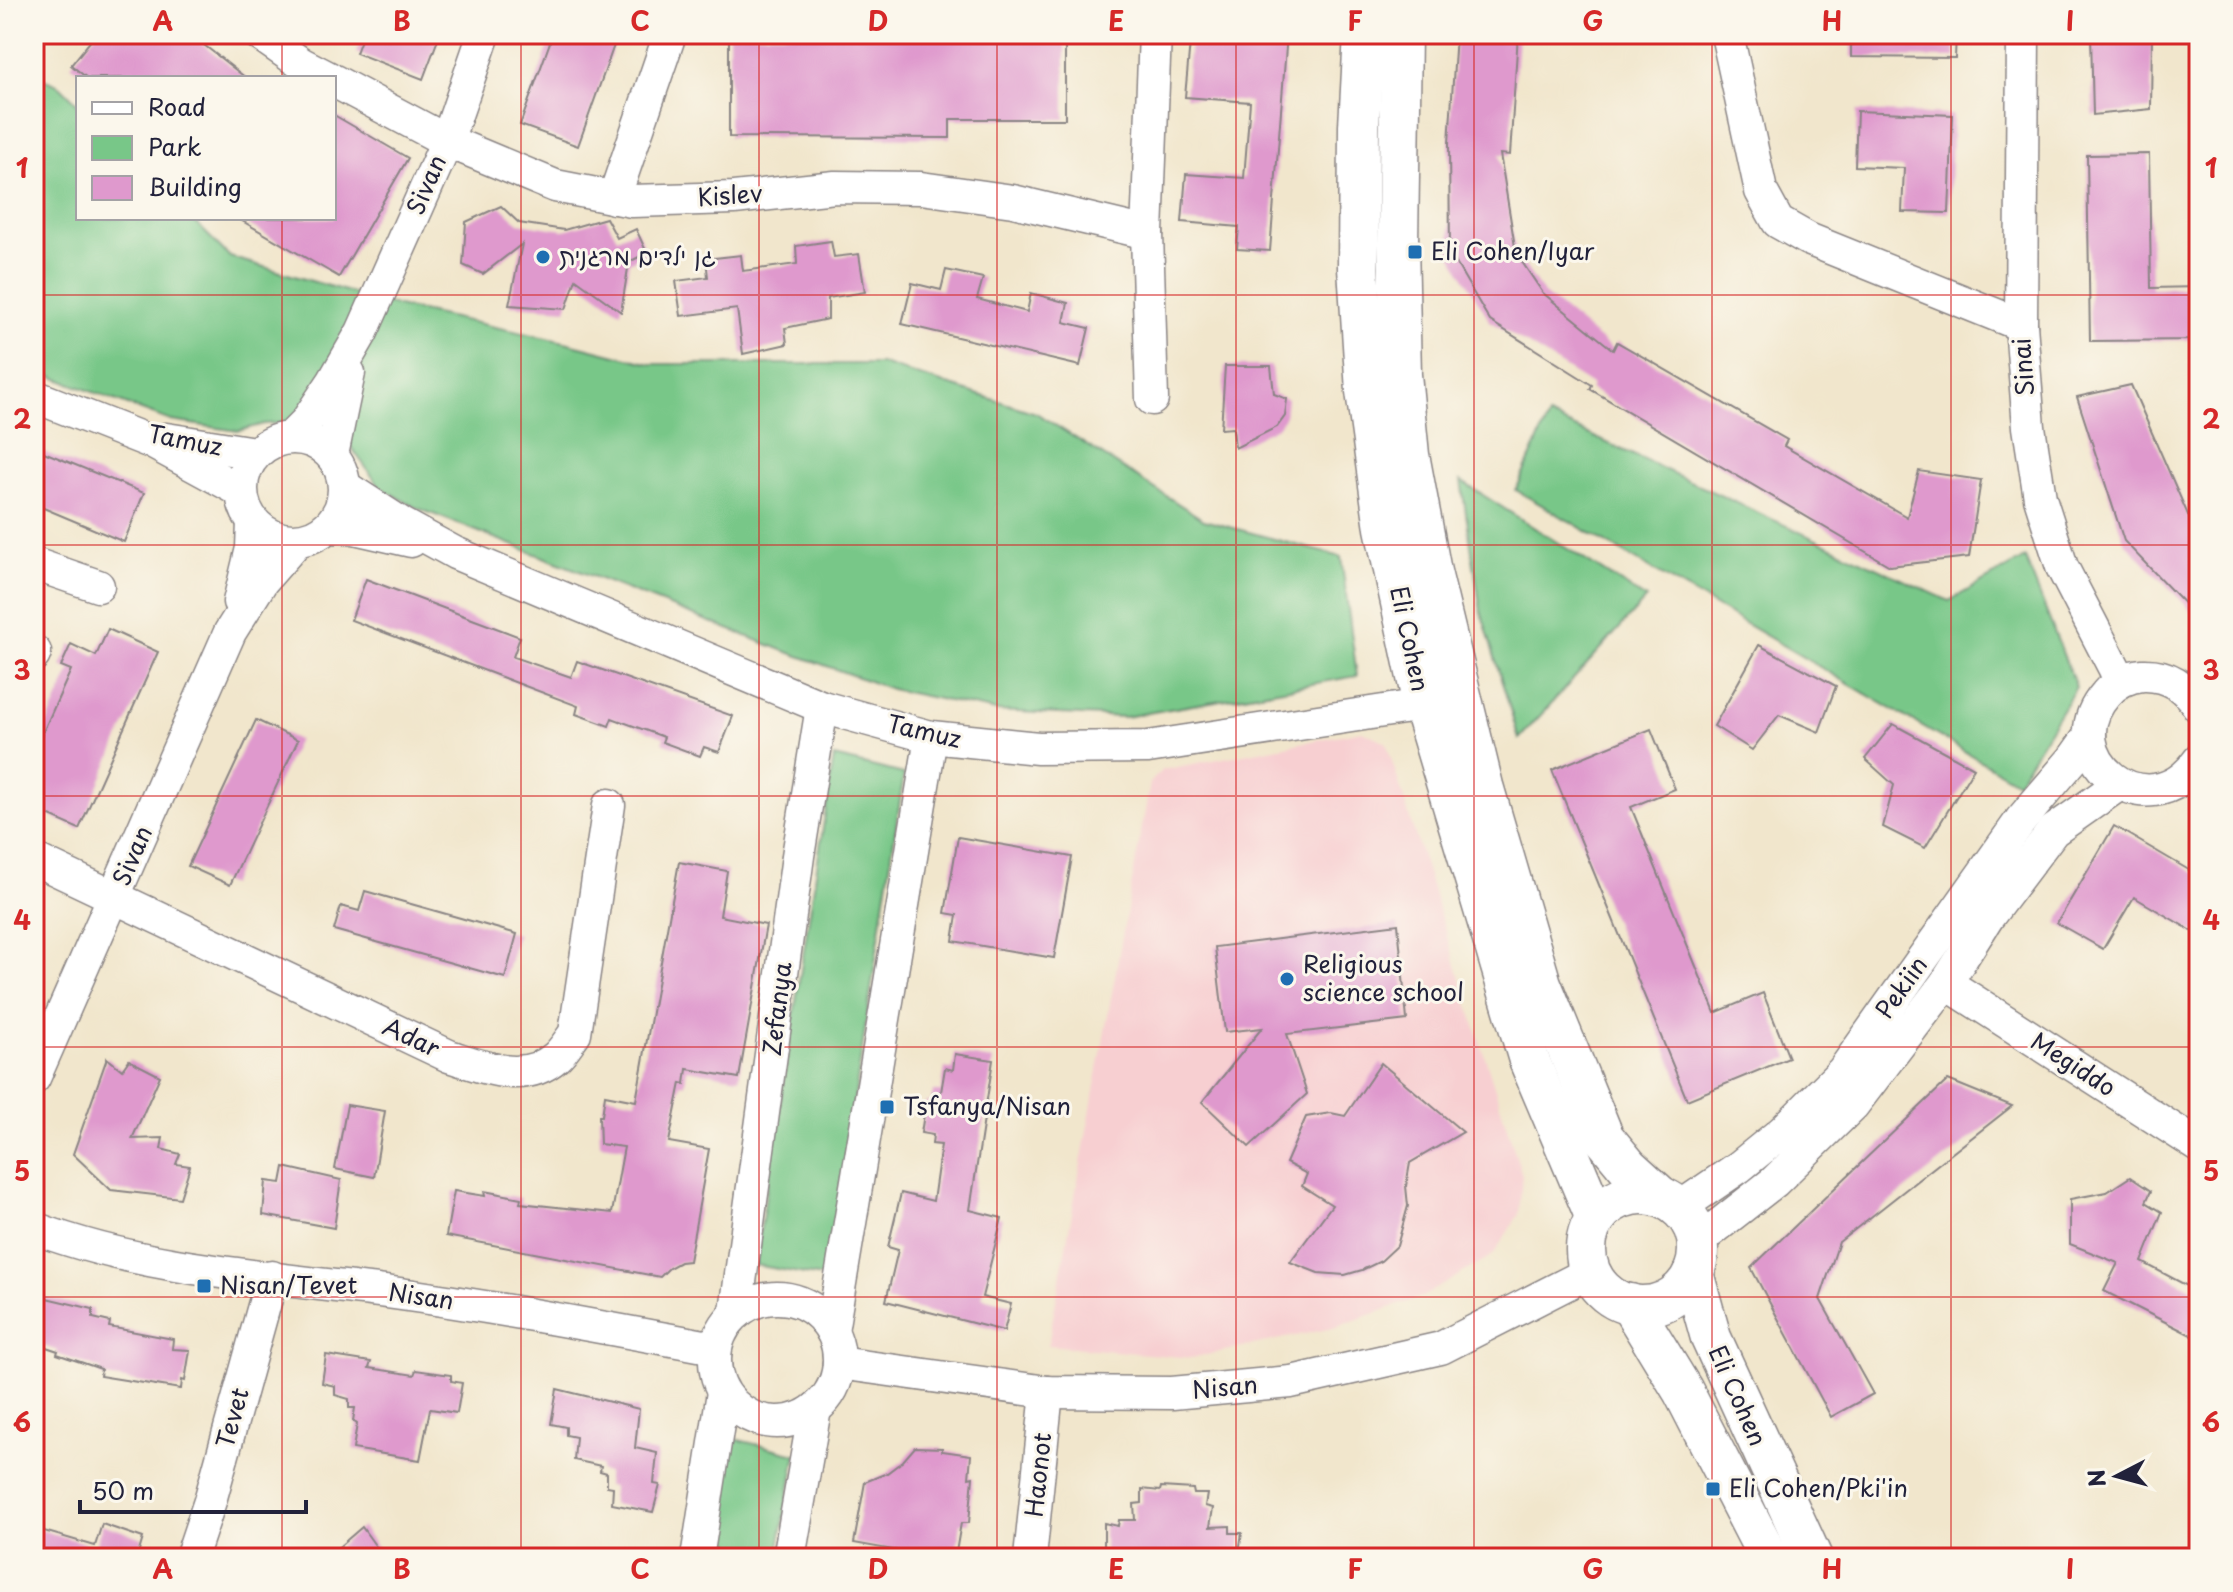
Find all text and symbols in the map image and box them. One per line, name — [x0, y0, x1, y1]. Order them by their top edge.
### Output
text: A — [153, 1, 173, 40]
text: B — [393, 1, 411, 40]
text: C — [630, 1, 650, 40]
text: D — [868, 1, 888, 40]
text: E — [1108, 1, 1124, 40]
text: F — [1347, 1, 1363, 40]
text: G — [1582, 1, 1604, 40]
text: H — [1822, 1, 1842, 40]
text: I — [2066, 1, 2074, 40]
legend — [76, 76, 336, 220]
text: Road — [148, 88, 206, 124]
text: Park — [148, 128, 202, 164]
text: 1 — [16, 148, 28, 187]
street label: Sivan — [396, 148, 454, 220]
text: 1 — [2205, 148, 2217, 187]
text: Building — [148, 168, 242, 204]
street label: Kislev — [696, 174, 763, 214]
place label: Eli Cohen/Iyar — [1431, 232, 1595, 268]
place label: גן ילדים מרגנית — [559, 237, 716, 273]
marker: Eli Cohen/Iyar — [1406, 243, 1424, 261]
marker: גן ילדים מרגנית — [534, 248, 552, 266]
street label: Sinai — [2002, 337, 2042, 398]
text: 2 — [13, 399, 31, 438]
text: 2 — [2202, 399, 2220, 438]
street label: Tamuz — [145, 414, 226, 464]
street label: Eli Cohen — [1382, 583, 1440, 694]
text: 3 — [13, 650, 31, 689]
text: 3 — [2202, 650, 2220, 689]
street label: Tamuz — [884, 704, 965, 756]
street label: Sivan — [102, 819, 160, 891]
text: 4 — [13, 900, 31, 939]
text: 4 — [2202, 900, 2220, 939]
place label: Religious science school — [1303, 945, 1464, 1009]
street label: Pekiin — [1866, 948, 1935, 1026]
street label: Zefanya — [752, 960, 800, 1058]
marker: Religious science school — [1278, 970, 1296, 988]
street label: Adar — [377, 1007, 446, 1065]
street label: Megiddo — [2024, 1022, 2124, 1104]
place label: Tsfanya/Nisan — [903, 1087, 1071, 1123]
marker: Tsfanya/Nisan — [878, 1098, 896, 1116]
text: 5 — [14, 1151, 30, 1190]
text: 5 — [2203, 1151, 2219, 1190]
place label: Nisan/Tevet — [220, 1266, 357, 1302]
street label: Nisan — [386, 1273, 456, 1317]
marker: Nisan/Tevet — [195, 1277, 213, 1295]
street label: Eli Cohen — [1701, 1339, 1777, 1451]
street label: Nisan — [1191, 1365, 1259, 1407]
street label: Tevet — [205, 1383, 257, 1452]
text: 6 — [13, 1402, 31, 1441]
text: 6 — [2202, 1402, 2220, 1441]
street label: Haonot — [1015, 1430, 1059, 1519]
north arrow — [2077, 1436, 2157, 1516]
scale bar — [80, 1464, 306, 1514]
text: N — [2078, 1468, 2113, 1489]
place label: Eli Cohen/Pki'in — [1729, 1469, 1908, 1505]
text: 50 m — [92, 1472, 154, 1508]
marker: Eli Cohen/Pki'in — [1704, 1480, 1722, 1498]
text: A — [153, 1549, 173, 1588]
text: B — [393, 1549, 411, 1588]
text: C — [630, 1549, 650, 1588]
text: D — [868, 1549, 888, 1588]
text: E — [1108, 1549, 1124, 1588]
text: F — [1347, 1549, 1363, 1588]
text: G — [1582, 1549, 1604, 1588]
text: H — [1822, 1549, 1842, 1588]
text: I — [2066, 1549, 2074, 1588]

